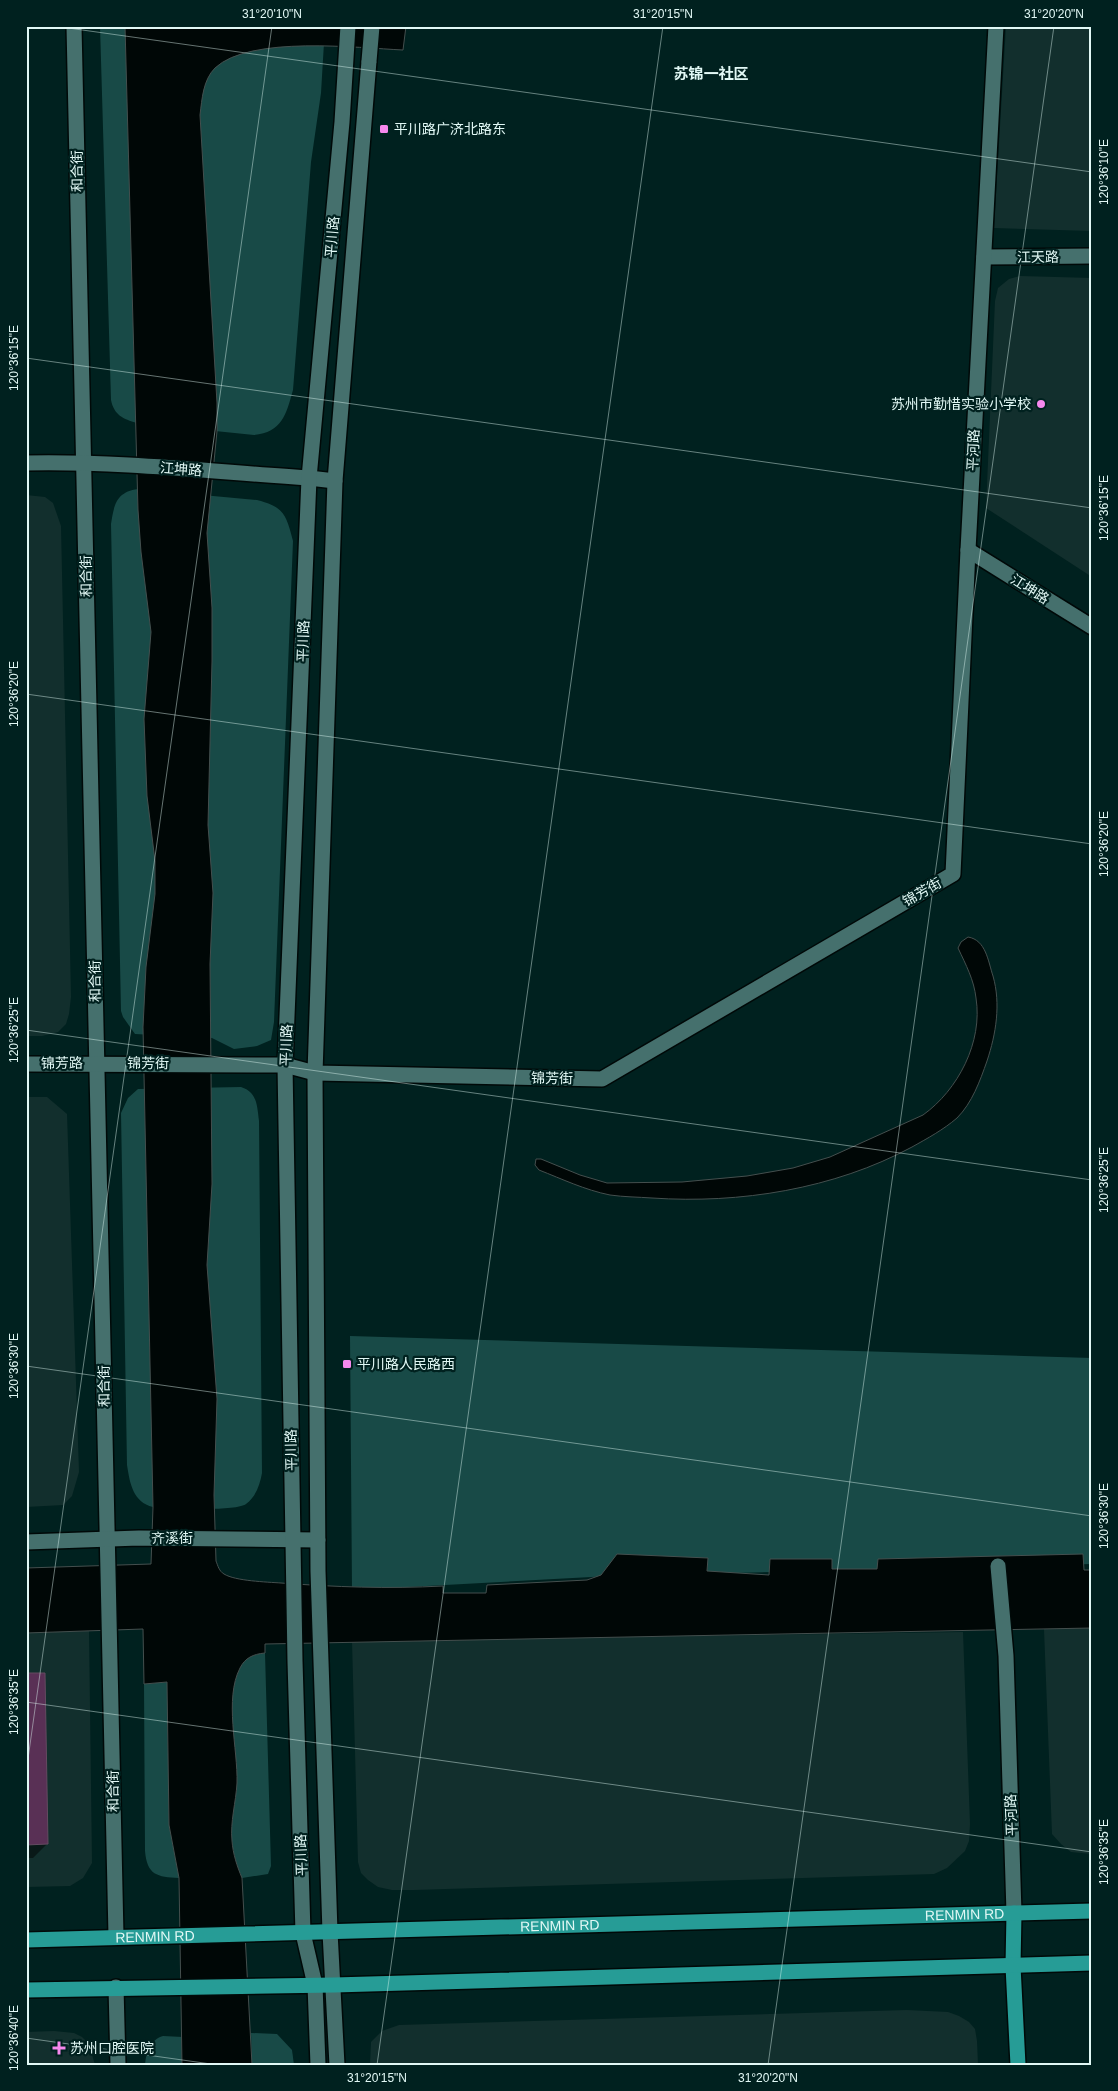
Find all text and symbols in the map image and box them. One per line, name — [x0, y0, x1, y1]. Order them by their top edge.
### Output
text: 31°20'10"N — [242, 7, 302, 21]
text: 31°20'15"N — [633, 7, 693, 21]
text: 31°20'20"N — [1024, 7, 1084, 21]
district label: 苏锦一社区 — [673, 65, 749, 82]
place label: 平川路广济北路东 — [394, 121, 506, 137]
marker: 平川路广济北路东 — [378, 123, 390, 135]
text: 120°36'10"E — [1097, 139, 1111, 205]
street label: 和合街 — [69, 150, 85, 192]
street label: 平川路 — [322, 215, 342, 259]
street label: 江天路 — [1017, 249, 1059, 265]
text: 120°36'15"E — [7, 325, 21, 391]
place label: 苏州市勤惜实验小学校 — [891, 396, 1031, 412]
marker: 苏州市勤惜实验小学校 — [1035, 398, 1047, 410]
street label: 平河路 — [964, 429, 982, 471]
street label: 江坤路 — [159, 460, 203, 478]
text: 120°36'15"E — [1097, 475, 1111, 541]
street label: 和合街 — [78, 555, 94, 597]
street label: 江坤路 — [1008, 571, 1052, 607]
street label: 平川路 — [294, 620, 312, 662]
text: 120°36'20"E — [7, 661, 21, 727]
text: 120°36'20"E — [1097, 811, 1111, 877]
street label: 锦芳街 — [900, 875, 944, 909]
street label: 和合街 — [87, 960, 103, 1002]
text: 120°36'25"E — [7, 997, 21, 1063]
street label: 平川路 — [277, 1024, 295, 1066]
street label: 锦芳路 — [41, 1055, 83, 1071]
street label: 锦芳街 — [127, 1055, 169, 1071]
street label: 锦芳街 — [531, 1070, 573, 1086]
text: 120°36'25"E — [1097, 1147, 1111, 1213]
text: 120°36'30"E — [7, 1333, 21, 1399]
place label: 平川路人民路西 — [357, 1356, 455, 1372]
marker: 平川路人民路西 — [341, 1358, 353, 1370]
street label: 和合街 — [96, 1365, 112, 1407]
street label: 平川路 — [283, 1429, 299, 1471]
text: 120°36'30"E — [1097, 1483, 1111, 1549]
street label: 齐溪街 — [151, 1530, 193, 1546]
text: 120°36'35"E — [7, 1669, 21, 1735]
street label: 和合街 — [105, 1770, 121, 1812]
street label: 平河路 — [1002, 1794, 1020, 1836]
text: 120°36'35"E — [1097, 1819, 1111, 1885]
street label: 平川路 — [292, 1834, 310, 1876]
street label: RENMIN RD — [925, 1905, 1005, 1924]
street label: RENMIN RD — [520, 1916, 600, 1935]
street label: RENMIN RD — [115, 1927, 195, 1946]
text: 120°36'40"E — [7, 2005, 21, 2071]
place label: 苏州口腔医院 — [70, 2040, 154, 2056]
marker: 苏州口腔医院 — [52, 2041, 66, 2055]
text: 31°20'15"N — [347, 2071, 407, 2085]
text: 31°20'20"N — [738, 2071, 798, 2085]

